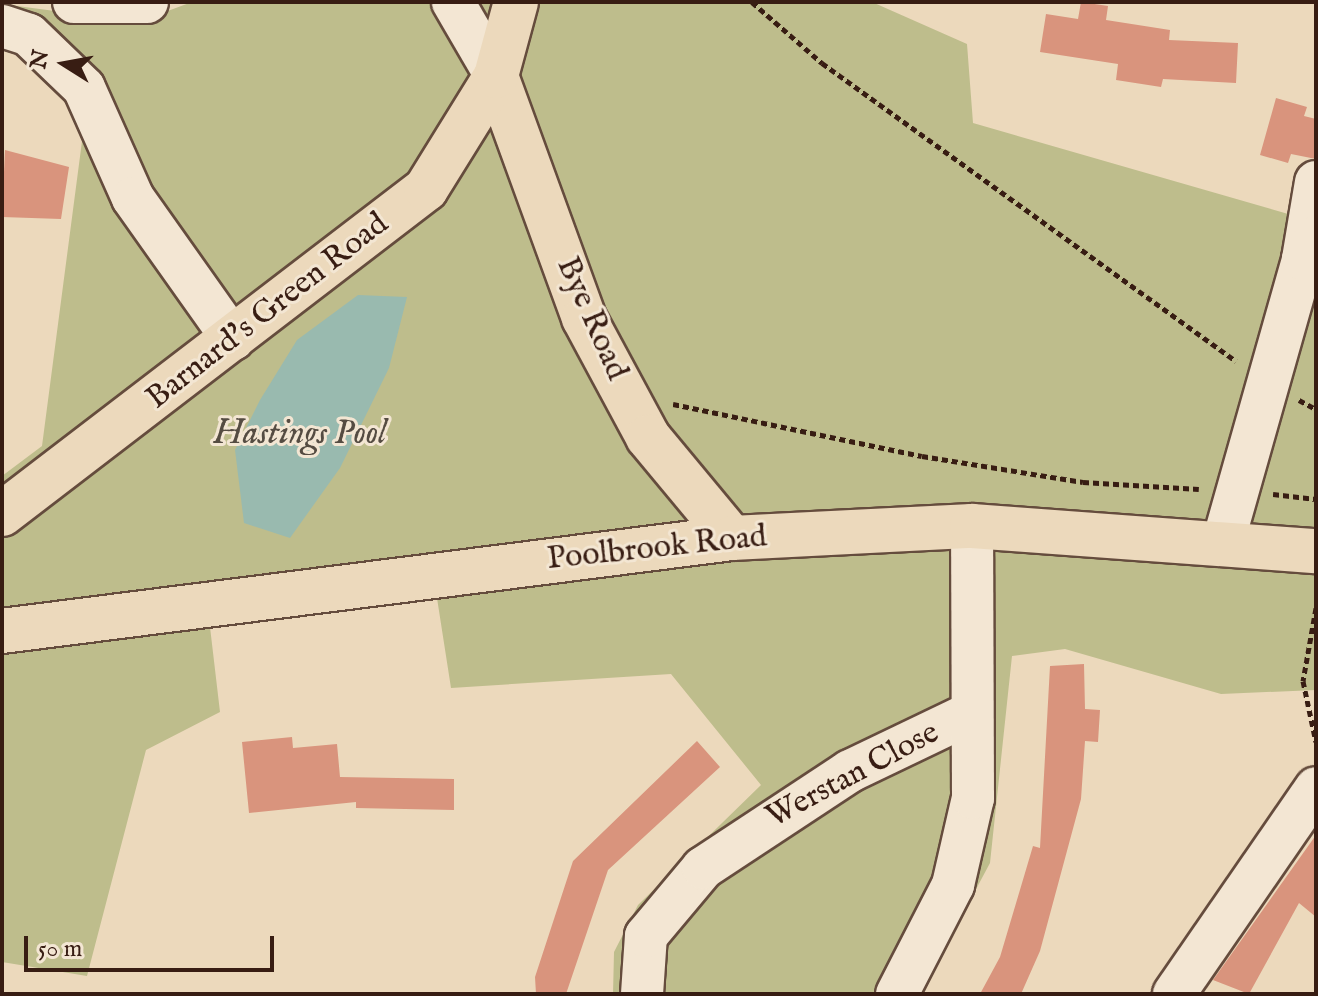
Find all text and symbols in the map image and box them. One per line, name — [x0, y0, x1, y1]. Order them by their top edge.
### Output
north arrow — [24, 24, 104, 104]
text: N — [25, 47, 56, 71]
street label: Barnard's Green Road — [139, 206, 397, 418]
street label: Bye Road — [547, 252, 635, 386]
water label: Hastings Pool — [214, 414, 386, 454]
street label: Poolbrook Road — [545, 518, 769, 580]
street label: Werstan Close — [760, 714, 946, 838]
scale bar — [28, 920, 278, 970]
text: 50 m — [38, 934, 82, 965]

